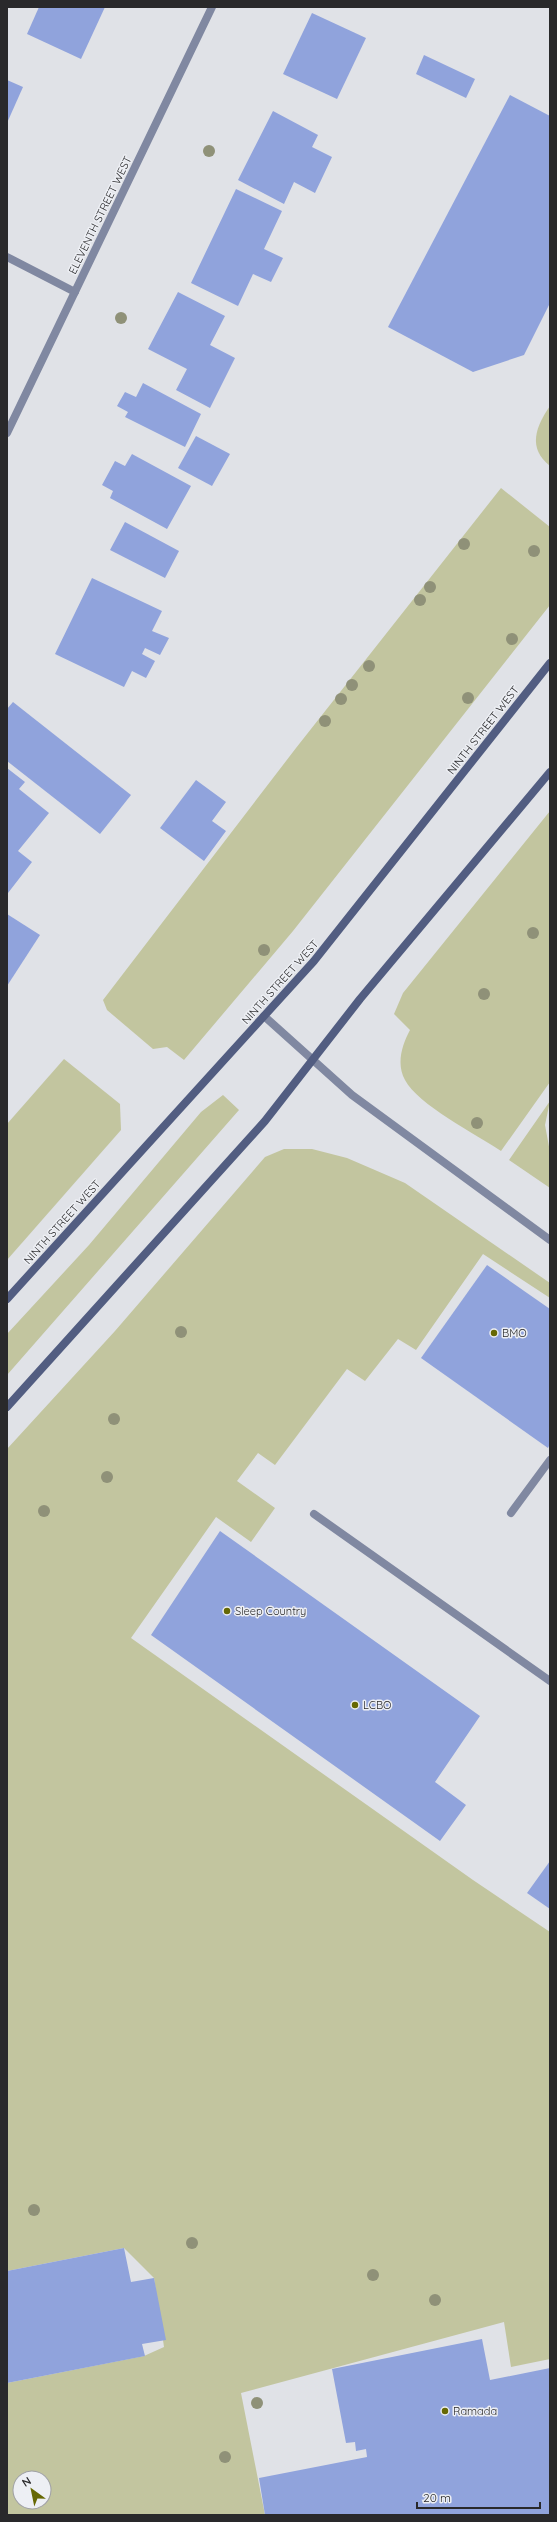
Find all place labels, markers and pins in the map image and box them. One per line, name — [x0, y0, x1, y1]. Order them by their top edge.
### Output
place label: BMO — [502, 1326, 527, 1340]
marker: BMO — [489, 1328, 499, 1338]
place label: Sleep Country — [235, 1604, 306, 1618]
marker: Sleep Country — [222, 1606, 232, 1616]
place label: LCBO — [363, 1698, 392, 1712]
marker: LCBO — [350, 1700, 360, 1710]
place label: Ramada — [453, 2404, 497, 2418]
marker: Ramada — [440, 2406, 450, 2416]

